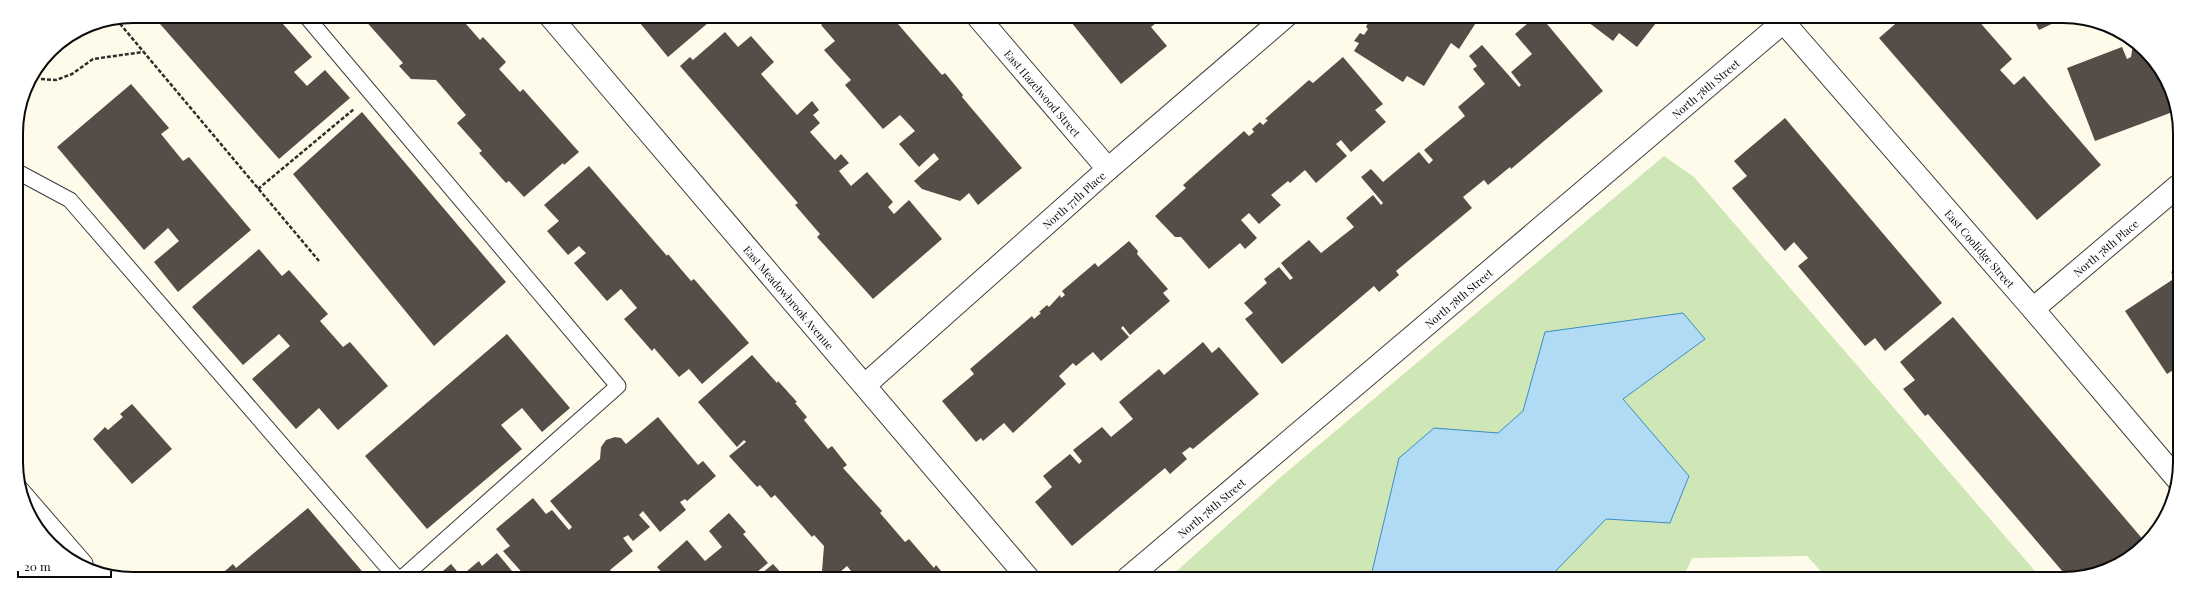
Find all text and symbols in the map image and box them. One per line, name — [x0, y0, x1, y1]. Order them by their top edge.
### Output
street label: East Hazelwood Street — [1001, 46, 1085, 140]
street label: North 78th Street — [1668, 55, 1742, 121]
street label: North 77th Place — [1039, 167, 1109, 232]
street label: East Coolidge Street — [1942, 206, 2018, 291]
street label: North 78th Place — [2070, 215, 2141, 279]
street label: East Meadowbrook Avenue — [740, 242, 838, 353]
street label: North 78th Street — [1421, 265, 1495, 331]
street label: North 78th Street — [1174, 474, 1248, 541]
scale bar — [18, 553, 111, 579]
text: 20 m — [24, 558, 51, 574]

